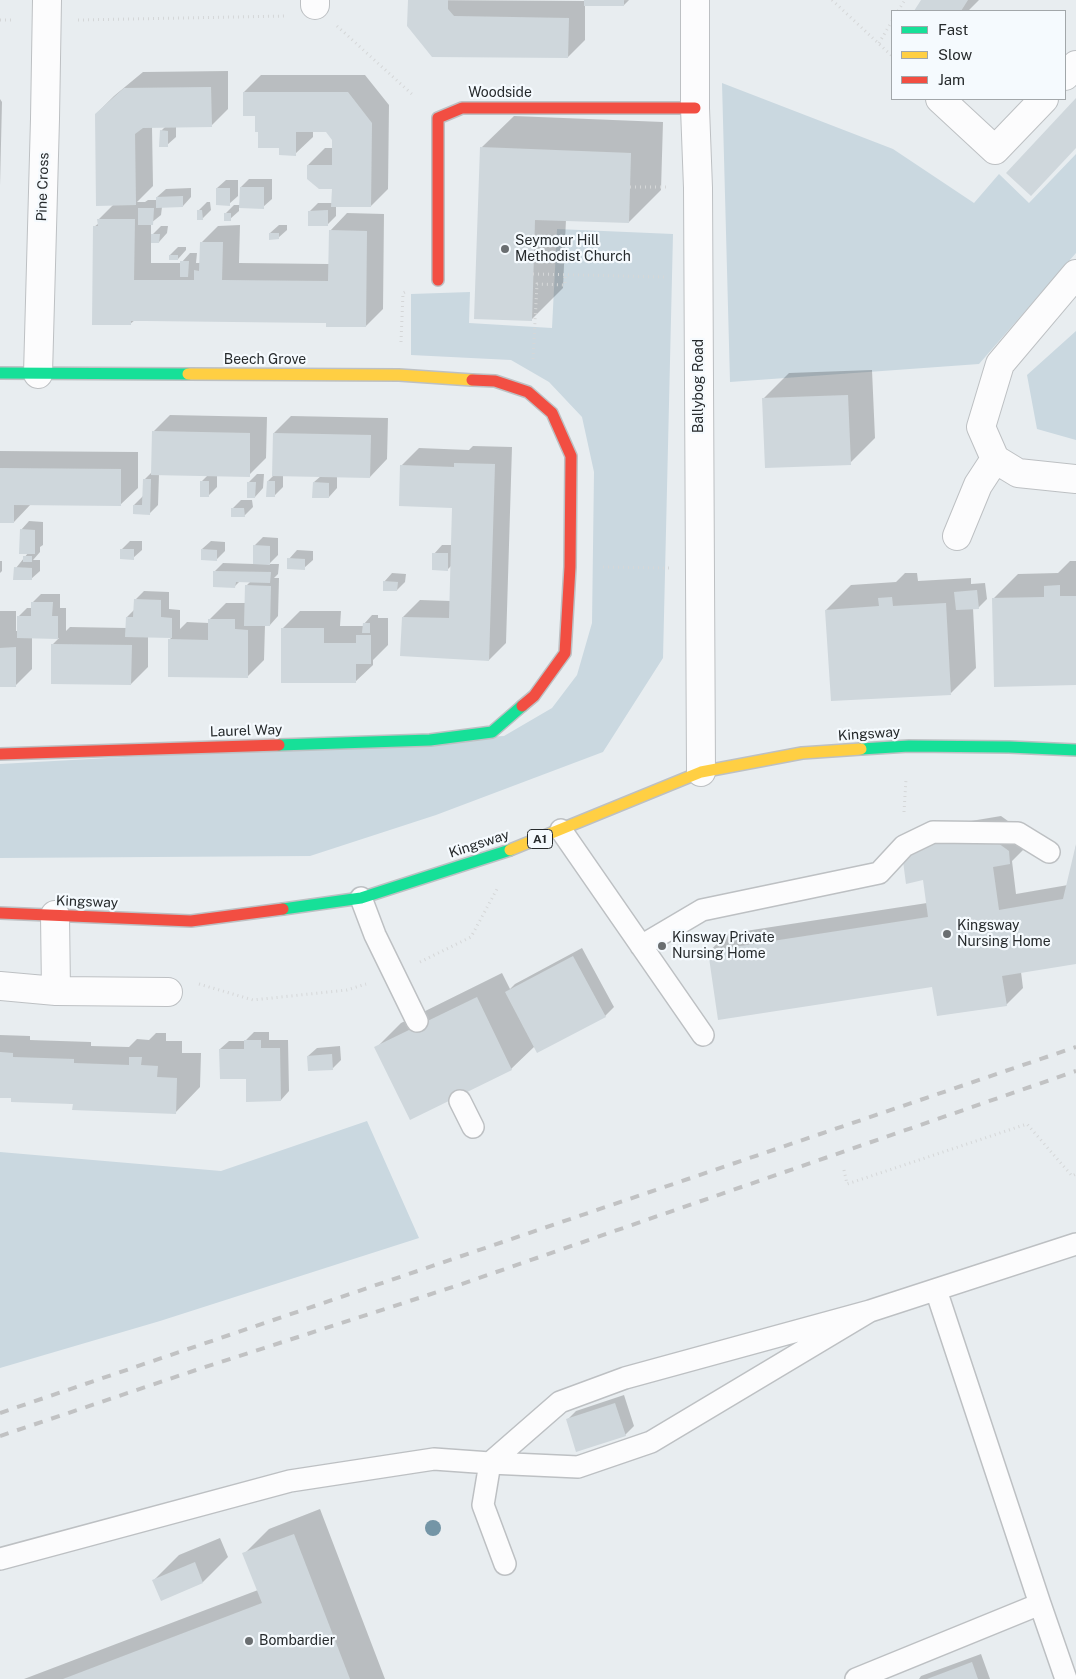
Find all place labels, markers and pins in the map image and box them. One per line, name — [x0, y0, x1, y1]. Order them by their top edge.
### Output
place label: Seymour Hill Methodist Church — [515, 233, 631, 266]
marker: Seymour Hill Methodist Church — [499, 243, 511, 255]
place label: Kingsway Nursing Home — [957, 918, 1051, 950]
marker: Kingsway Nursing Home — [941, 928, 953, 940]
place label: Kinsway Private Nursing Home — [672, 930, 775, 962]
marker: Kinsway Private Nursing Home — [656, 940, 668, 952]
place label: Bombardier — [259, 1633, 335, 1649]
marker: Bombardier — [243, 1635, 255, 1647]

